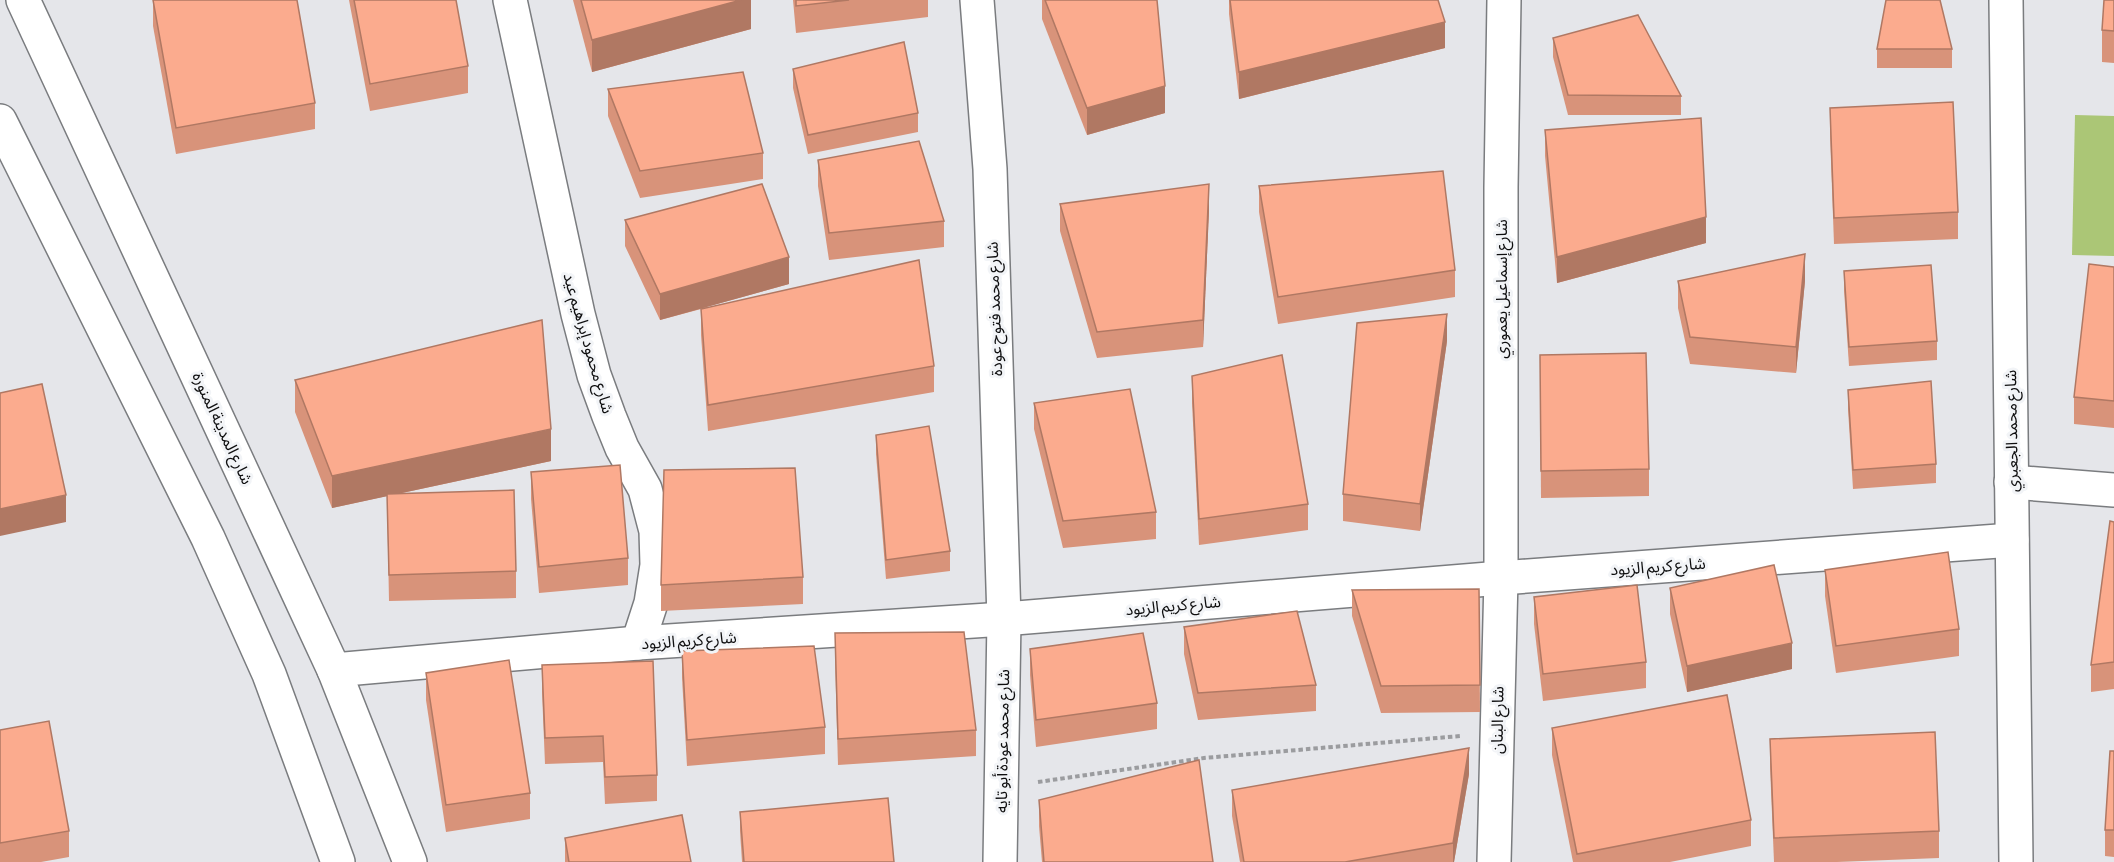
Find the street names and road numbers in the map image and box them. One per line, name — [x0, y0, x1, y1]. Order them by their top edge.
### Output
street label: شارع إسماعيل يعموري — [1492, 219, 1514, 359]
street label: شارع محمد فتوح عودة — [983, 241, 1009, 377]
street label: شارع محمود إبراهيم عيد — [556, 271, 618, 416]
street label: شارع المدينة المنورة — [186, 369, 257, 488]
street label: شارع محمد الجعبري — [2001, 370, 2025, 492]
street label: شارع كريم الزيود — [1610, 554, 1707, 582]
street label: شارع كريم الزيود — [1125, 592, 1222, 622]
street label: شارع كريم الزيود — [641, 628, 738, 656]
street label: شارع محمد عودة أبو تايه — [992, 669, 1016, 813]
street label: شارع البنان — [1487, 686, 1511, 754]

